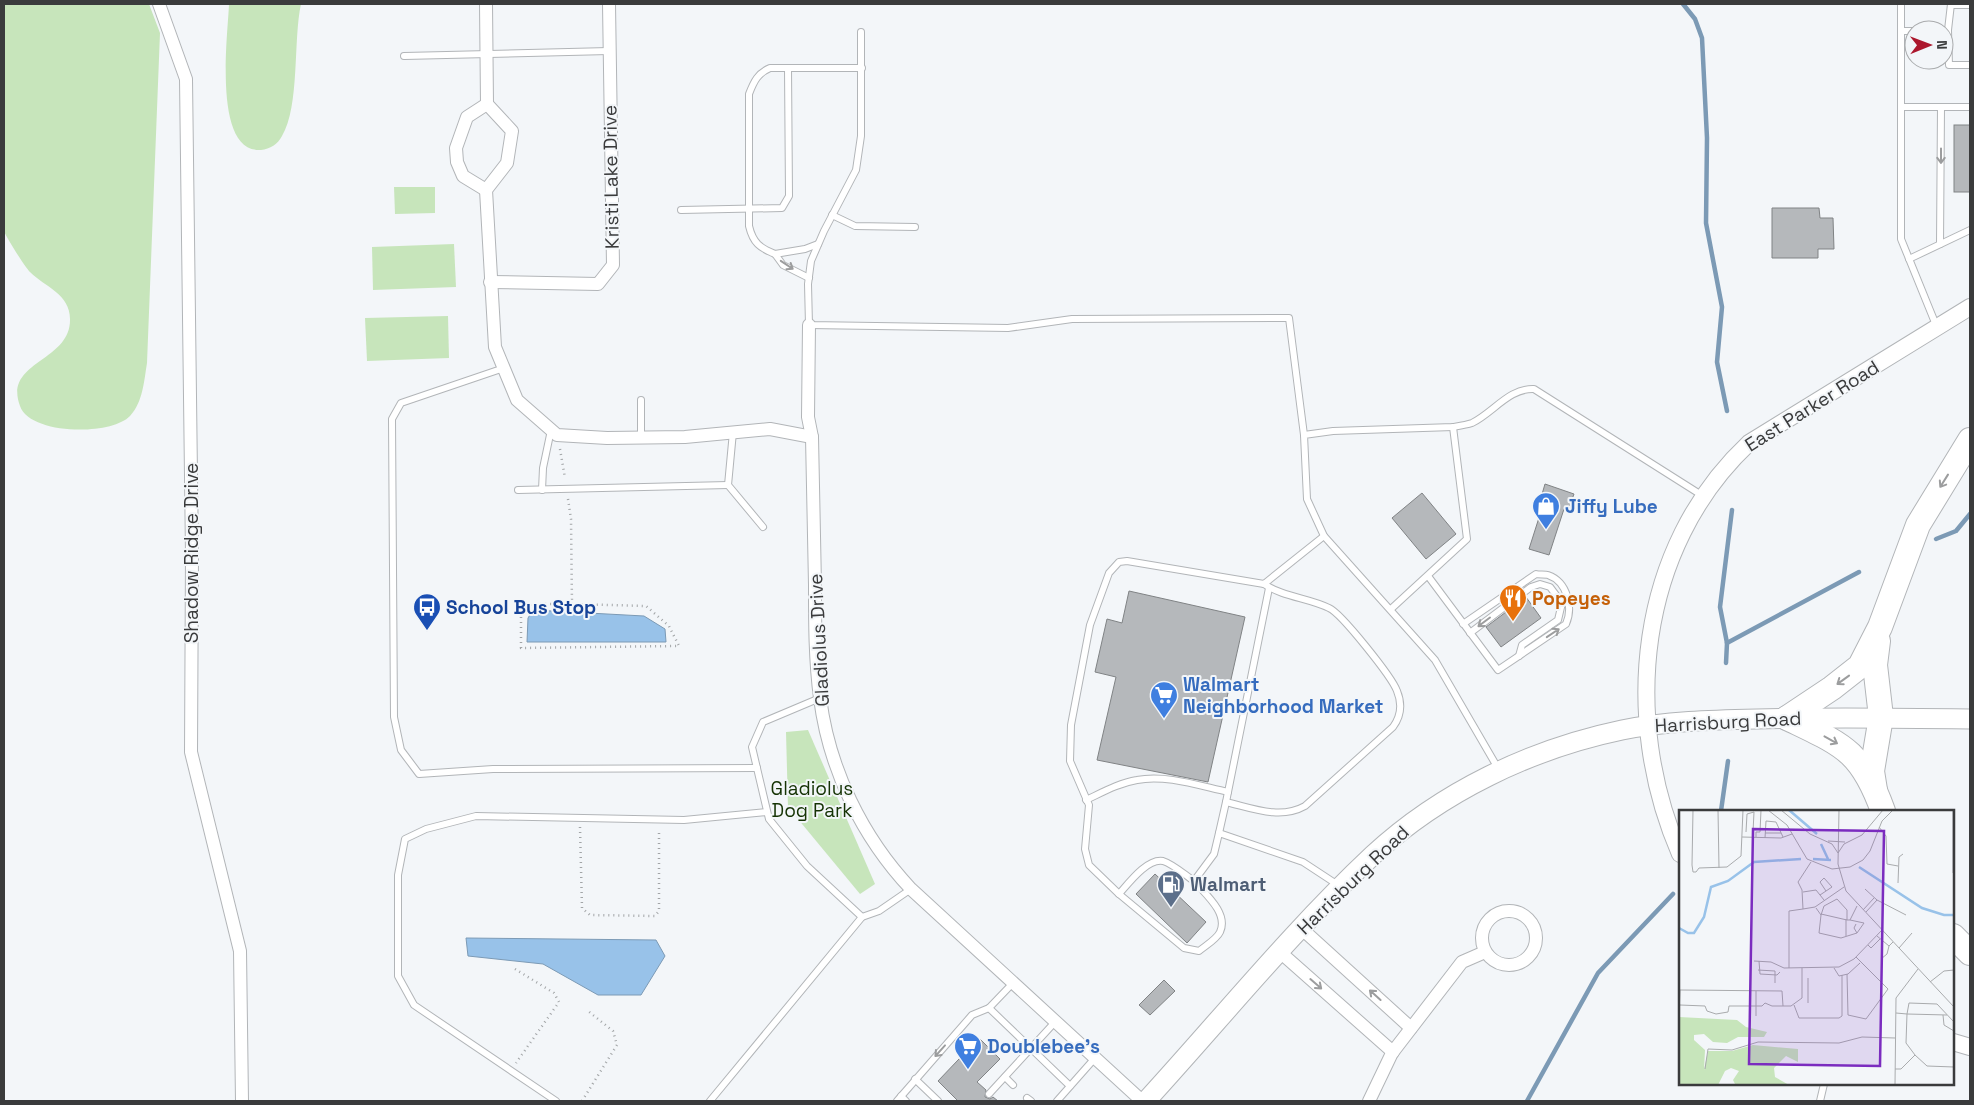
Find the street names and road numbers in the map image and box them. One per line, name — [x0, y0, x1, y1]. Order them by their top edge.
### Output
street label: Kristi Lake Drive — [597, 105, 625, 249]
street label: East Parker Road — [1740, 355, 1884, 457]
street label: Shadow Ridge Drive — [179, 463, 204, 643]
street label: Gladiolus Drive — [803, 573, 835, 707]
street label: Harrisburg Road — [1654, 706, 1802, 738]
street label: Harrisburg Road — [1292, 820, 1414, 940]

